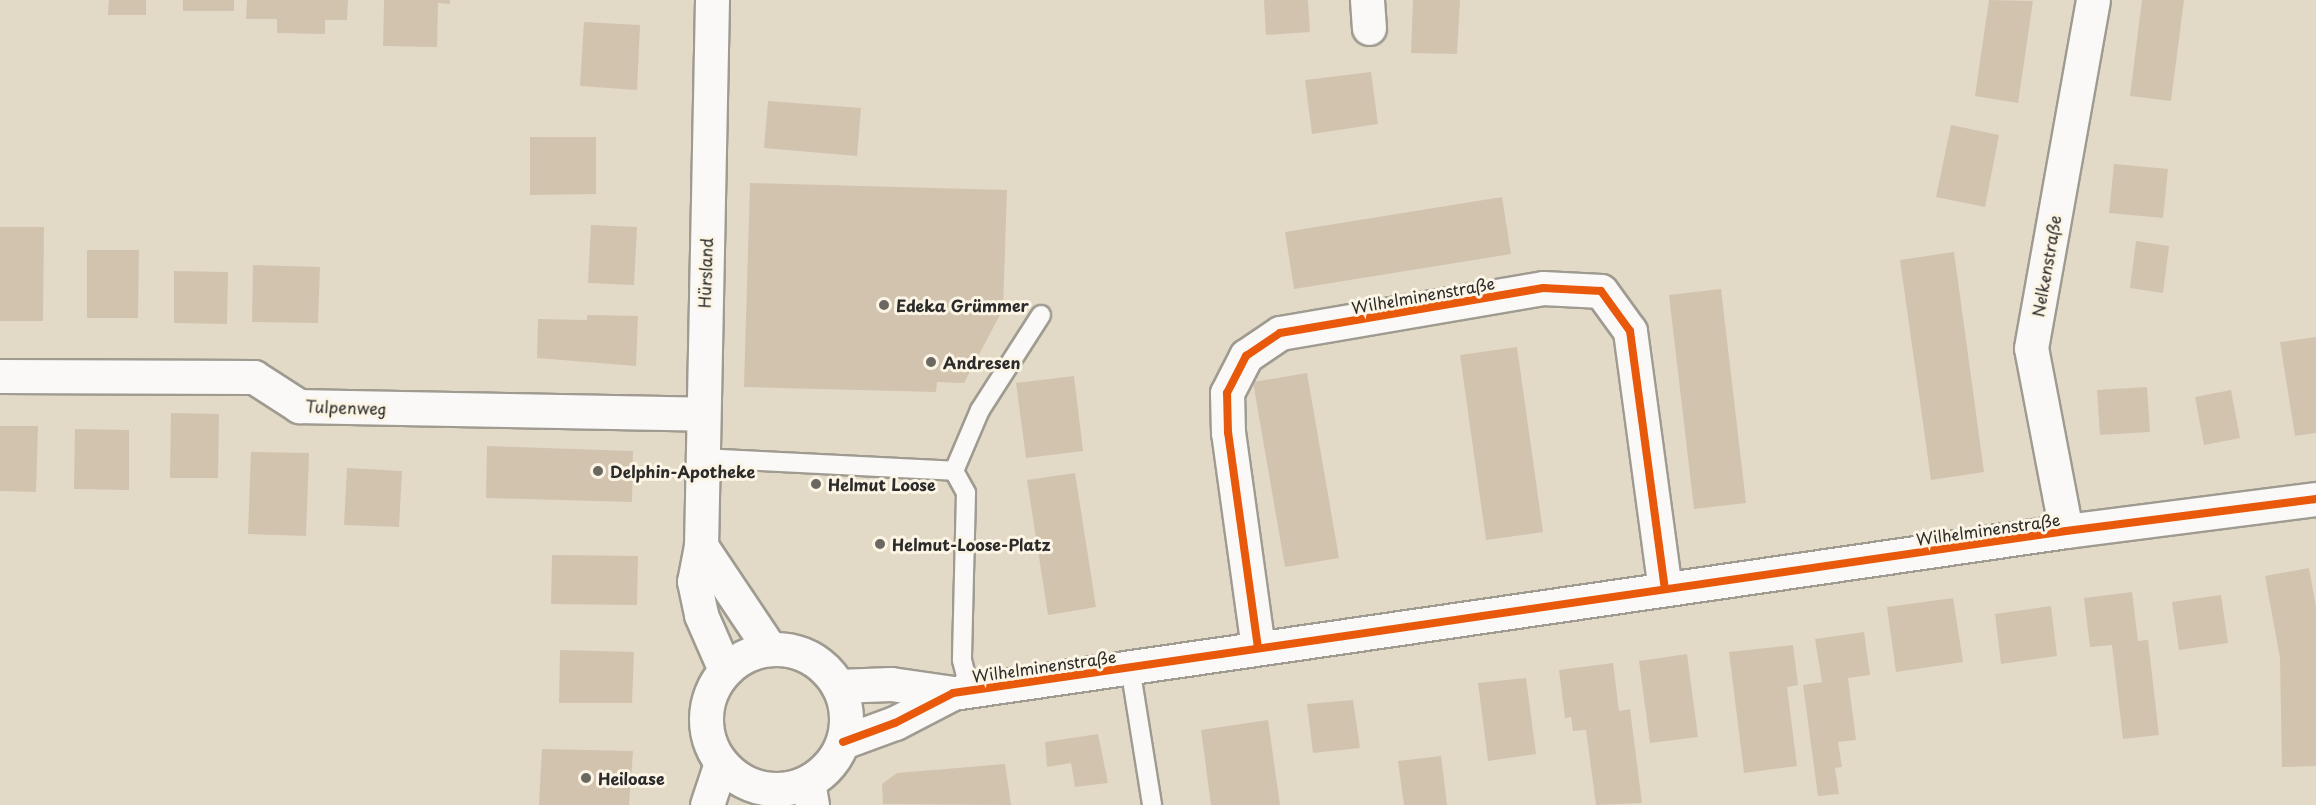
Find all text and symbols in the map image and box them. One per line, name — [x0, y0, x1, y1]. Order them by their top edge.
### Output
street label: Nelkenstraße — [2028, 214, 2064, 318]
street label: Hürsland — [694, 238, 716, 308]
street label: Wilhelminenstraße — [1350, 273, 1496, 317]
place label: Edeka Grümmer — [896, 295, 1029, 315]
marker: Edeka Grümmer — [877, 298, 891, 312]
place label: Andresen — [943, 352, 1020, 372]
marker: Andresen — [924, 355, 938, 369]
street label: Tulpenweg — [305, 396, 387, 418]
place label: Delphin-Apotheke — [610, 461, 755, 481]
marker: Delphin-Apotheke — [591, 464, 605, 478]
place label: Helmut Loose — [828, 474, 935, 494]
marker: Helmut Loose — [809, 477, 823, 491]
street label: Wilhelminenstraße — [1915, 509, 2061, 549]
place label: Helmut-Loose-Platz — [892, 534, 1051, 554]
marker: Helmut-Loose-Platz — [873, 537, 887, 551]
street label: Wilhelminenstraße — [971, 646, 1117, 686]
place label: Heiloase — [598, 768, 665, 788]
marker: Heiloase — [579, 771, 593, 785]

